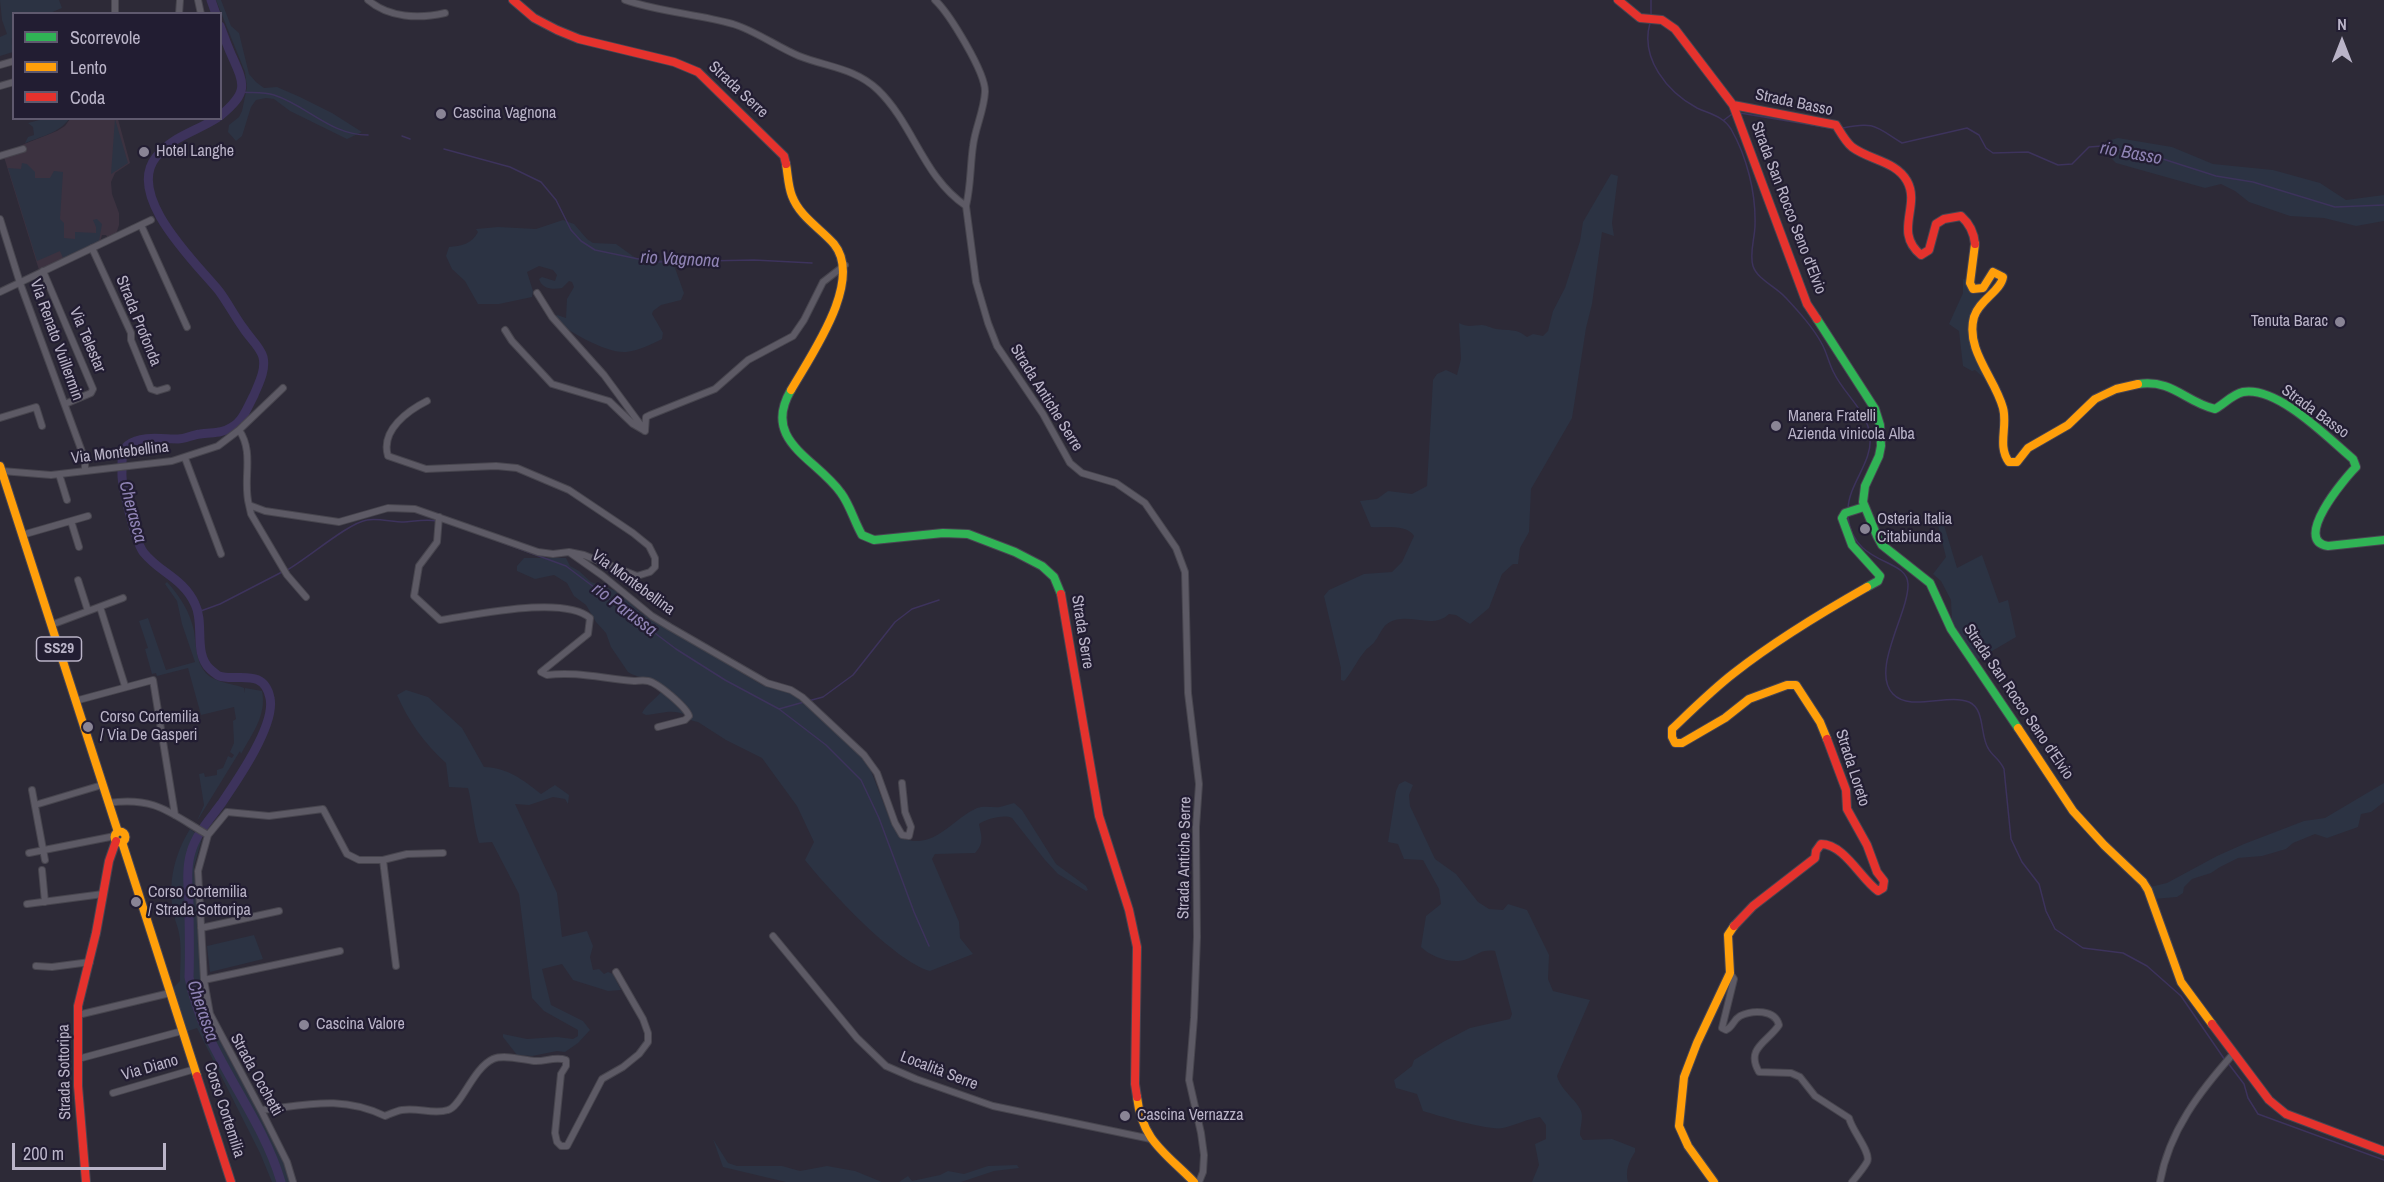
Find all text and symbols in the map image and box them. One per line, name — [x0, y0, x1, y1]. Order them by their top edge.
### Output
legend — [12, 12, 222, 120]
north arrow — [2312, 12, 2372, 72]
text: N — [2337, 13, 2347, 35]
text: Scorrevole — [70, 25, 141, 50]
text: Lento — [70, 55, 107, 80]
street label: Strada Serre — [704, 58, 772, 122]
text: Coda — [70, 85, 105, 110]
street label: Strada Basso — [1753, 85, 1835, 121]
place label: Cascina Vagnona — [453, 104, 556, 124]
marker: Cascina Vagnona — [434, 107, 448, 121]
street label: Strada San Rocco Seno d'Elvio — [1746, 119, 1830, 297]
water label: rio Basso — [2098, 138, 2164, 170]
place label: Hotel Langhe — [156, 142, 234, 162]
marker: Hotel Langhe — [137, 145, 151, 159]
water label: rio Vagnona — [640, 247, 720, 273]
street label: Strada Profonda — [111, 273, 165, 369]
street label: Via Renato Vuillermin — [25, 277, 87, 403]
street label: Via Telestar — [65, 304, 109, 376]
place label: Tenuta Barac — [2251, 312, 2328, 332]
marker: Tenuta Barac — [2333, 315, 2347, 329]
street label: Strada Antiche Serre — [1005, 341, 1087, 455]
street label: Strada Basso — [2277, 381, 2353, 443]
place label: Manera Fratelli Azienda vinicola Alba — [1788, 407, 1915, 445]
marker: Manera Fratelli Azienda vinicola Alba — [1769, 419, 1783, 433]
street label: Via Montebellina — [70, 437, 170, 469]
water label: Cherasca — [113, 479, 151, 545]
place label: Osteria Italia Citabiunda — [1877, 510, 1952, 548]
marker: Osteria Italia Citabiunda — [1858, 522, 1872, 536]
street label: Via Montebellina — [588, 546, 678, 620]
water label: rio Parussa — [587, 579, 661, 641]
street label: Strada Serre — [1067, 594, 1097, 670]
street label: Strada San Rocco Seno d'Elvio — [1959, 621, 2077, 783]
road number: SS29 — [36, 637, 82, 661]
place label: Corso Cortemilia / Via De Gasperi — [100, 708, 199, 746]
marker: Corso Cortemilia / Via De Gasperi — [81, 720, 95, 734]
street label: Strada Loreto — [1831, 727, 1873, 809]
street label: Strada Antiche Serre — [1174, 797, 1196, 919]
place label: Corso Cortemilia / Strada Sottoripa — [148, 883, 251, 921]
marker: Corso Cortemilia / Strada Sottoripa — [129, 895, 143, 909]
water label: Cherasca — [182, 978, 222, 1044]
place label: Cascina Valore — [316, 1015, 405, 1035]
marker: Cascina Valore — [297, 1018, 311, 1032]
street label: Strada Sottoripa — [55, 1024, 75, 1120]
street label: Strada Occhetti — [226, 1030, 286, 1120]
street label: Località Serre — [897, 1047, 981, 1095]
street label: Via Diano — [119, 1051, 181, 1085]
street label: Corso Cortemilia — [200, 1060, 248, 1160]
place label: Cascina Vernazza — [1137, 1106, 1243, 1126]
marker: Cascina Vernazza — [1118, 1109, 1132, 1123]
scale bar — [15, 1131, 170, 1169]
text: 200 m — [23, 1141, 64, 1166]

